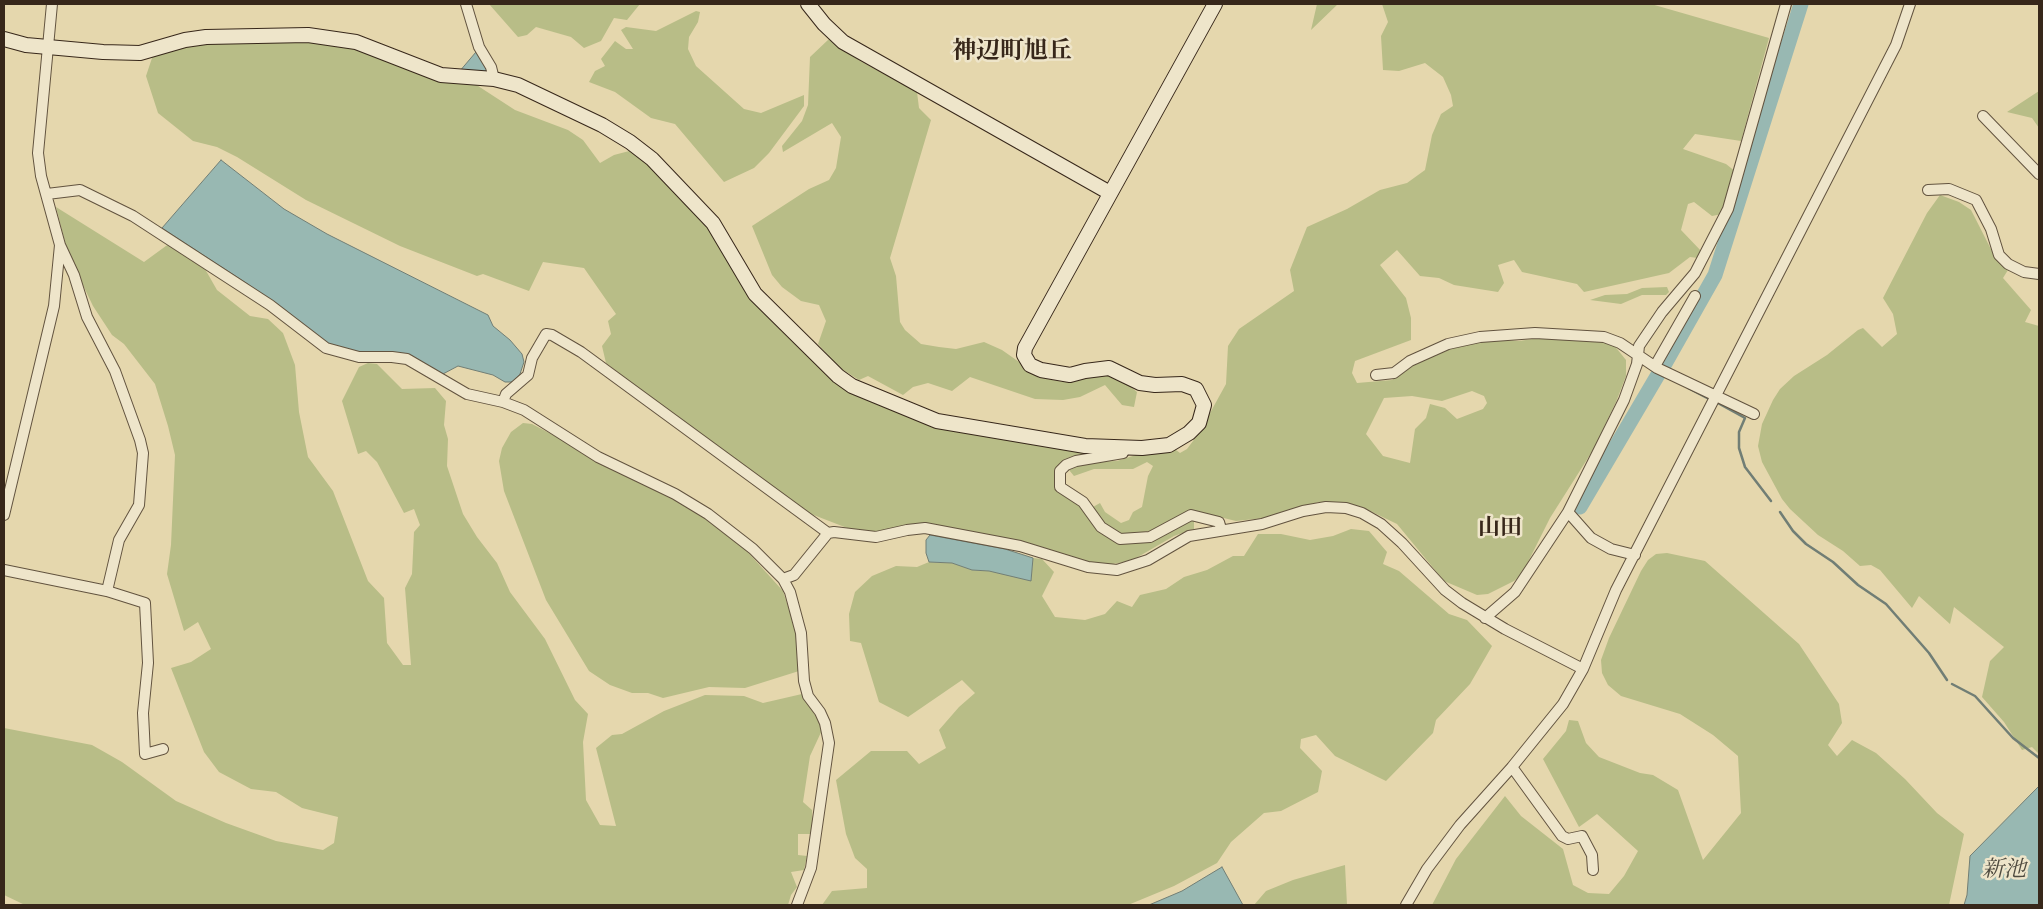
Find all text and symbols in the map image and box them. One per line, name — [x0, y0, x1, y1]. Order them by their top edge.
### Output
district label: 神辺町旭丘 — [952, 39, 1072, 67]
district label: 山田 — [1478, 516, 1522, 542]
water label: 新池 — [1982, 858, 2026, 884]

